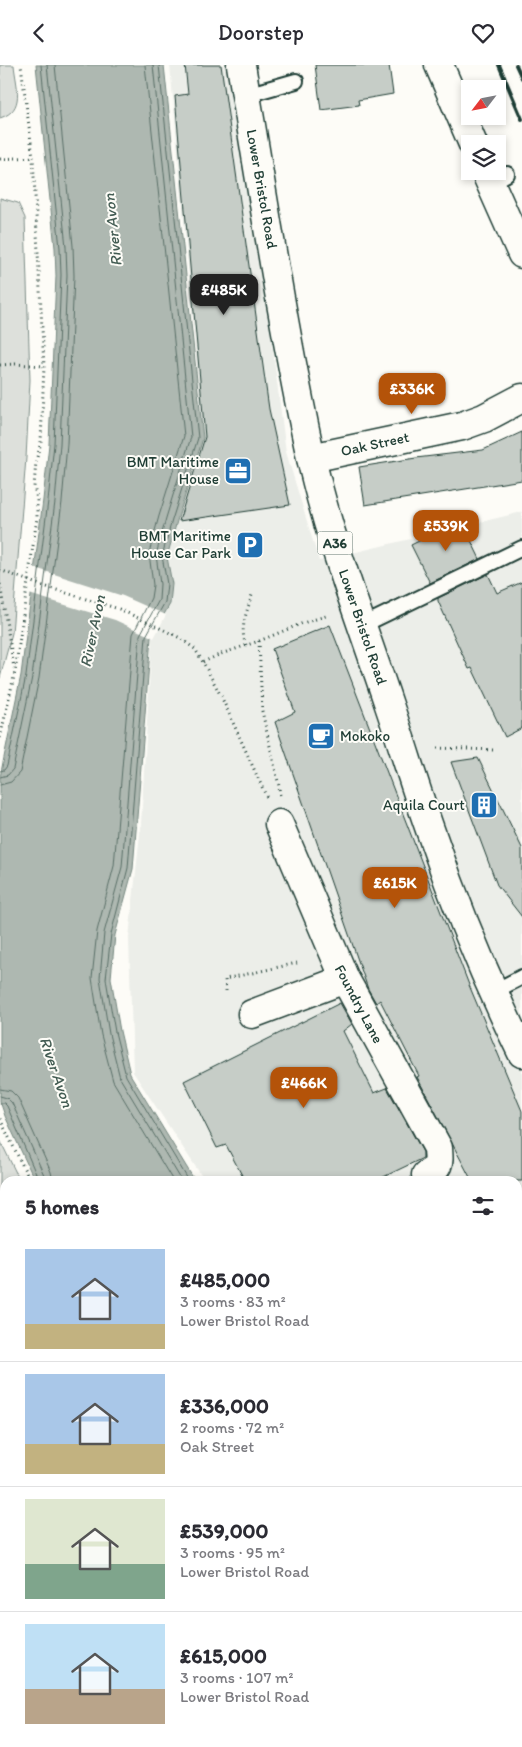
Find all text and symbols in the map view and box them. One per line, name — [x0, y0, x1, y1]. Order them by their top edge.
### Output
icon: back — [25, 19, 53, 47]
text: Doorstep — [218, 19, 304, 46]
icon: heart — [469, 19, 497, 47]
north arrow — [461, 80, 506, 125]
map controls — [461, 80, 506, 180]
street label: Lower Bristol Road — [243, 128, 282, 251]
button: layers — [461, 135, 506, 180]
water label: River Avon — [99, 193, 126, 267]
pin: £485K — [189, 273, 259, 316]
text: £485K — [201, 280, 247, 299]
pin: £336K — [377, 373, 447, 415]
text: £336K — [390, 379, 434, 398]
street label: Oak Street — [339, 428, 411, 460]
place label: BMT Maritime House — [127, 453, 219, 488]
office icon: BMT Maritime House — [223, 456, 253, 486]
pin: £539K — [411, 509, 481, 552]
text: £539K — [424, 516, 468, 535]
place label: BMT Maritime House Car Park — [131, 527, 231, 562]
parking icon: BMT Maritime House Car Park — [235, 530, 265, 560]
road number: A36 — [318, 531, 352, 554]
street label: Lower Bristol Road — [335, 567, 391, 688]
water label: River Avon — [76, 593, 109, 669]
cafe icon: Mokoko — [306, 721, 336, 751]
place label: Mokoko — [340, 727, 390, 745]
building icon: Aquila Court — [469, 790, 499, 820]
place label: Aquila Court — [383, 796, 465, 814]
pin: £615K — [360, 867, 430, 909]
text: £615K — [373, 873, 417, 892]
street label: Foundry Lane — [331, 962, 387, 1046]
water label: River Avon — [36, 1034, 77, 1110]
pin: £466K — [269, 1067, 339, 1109]
text: £466K — [281, 1073, 327, 1092]
icon: filters — [469, 1192, 497, 1220]
text: 5 homes — [25, 1194, 99, 1219]
text: £485,000 — [180, 1267, 270, 1292]
icon: home — [65, 1269, 125, 1329]
text: 3 rooms · 83 m² — [180, 1292, 286, 1311]
text: Lower Bristol Road — [180, 1311, 309, 1330]
text: £336,000 — [180, 1393, 269, 1418]
icon: home — [65, 1394, 125, 1454]
text: 2 rooms · 72 m² — [180, 1418, 284, 1437]
text: Oak Street — [180, 1437, 254, 1456]
text: £539,000 — [180, 1518, 268, 1543]
icon: home — [65, 1519, 125, 1579]
text: 3 rooms · 95 m² — [180, 1543, 285, 1562]
text: Lower Bristol Road — [180, 1562, 309, 1581]
text: £615,000 — [180, 1643, 267, 1668]
icon: home — [65, 1644, 125, 1704]
text: 3 rooms · 107 m² — [180, 1668, 293, 1687]
text: Lower Bristol Road — [180, 1687, 309, 1706]

